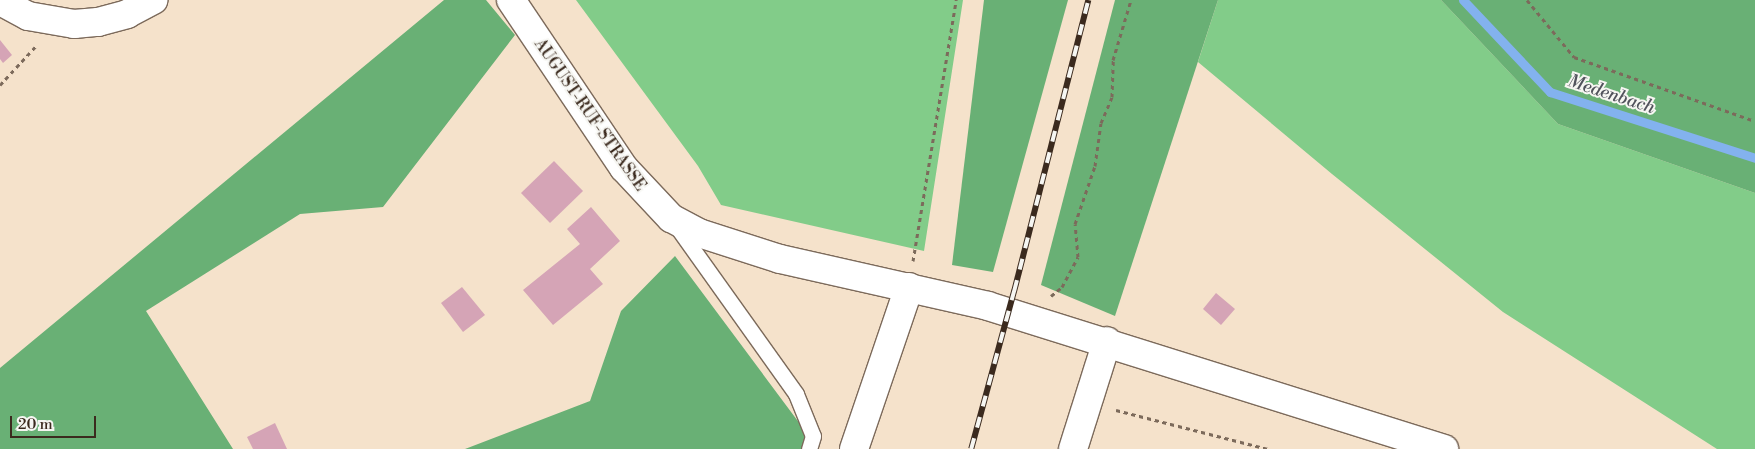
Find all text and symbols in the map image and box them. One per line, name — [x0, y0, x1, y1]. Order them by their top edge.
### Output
street label: AUGUST-RUF-STRASSE — [530, 35, 650, 195]
water label: Medenbach — [1565, 71, 1657, 119]
scale bar — [12, 406, 99, 438]
text: 20 m — [18, 415, 53, 434]

